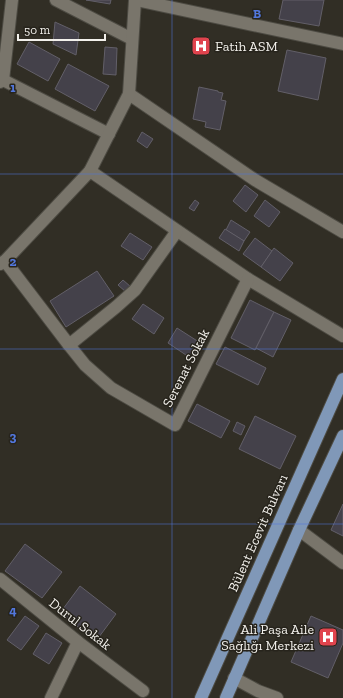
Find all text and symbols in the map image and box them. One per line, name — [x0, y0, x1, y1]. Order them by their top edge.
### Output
text: B — [253, 6, 261, 21]
scale bar — [18, 16, 105, 42]
text: 50 m — [24, 23, 51, 37]
hospital icon: Fatih ASM — [190, 35, 212, 57]
place label: Fatih ASM — [215, 38, 278, 55]
text: 1 — [10, 80, 16, 95]
text: 2 — [10, 254, 17, 269]
street label: Serenat Sokak — [159, 325, 213, 410]
text: 3 — [10, 429, 17, 444]
street label: Bülent Ecevit Bulvarı — [224, 471, 292, 594]
street label: Durul Sokak — [45, 594, 115, 654]
text: 4 — [9, 603, 17, 618]
place label: Ali Paşa Aile Sağlığı Merkezi — [221, 621, 314, 654]
hospital icon: Ali Paşa Aile Sağlığı Merkezi — [317, 626, 339, 648]

